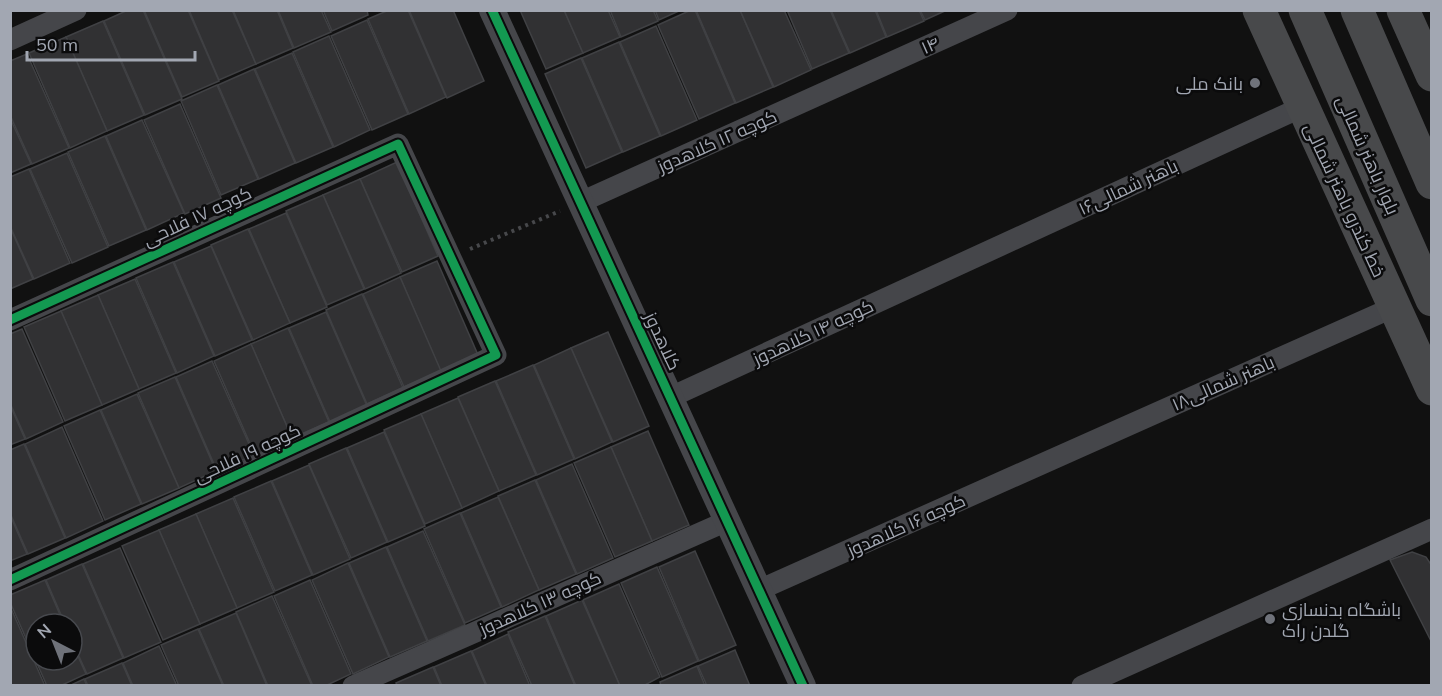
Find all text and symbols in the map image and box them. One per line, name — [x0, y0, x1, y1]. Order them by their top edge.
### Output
scale bar — [27, 24, 195, 62]
street label: ۱۴ — [917, 31, 943, 59]
text: 50 m — [36, 33, 78, 56]
place label: بانک ملی — [1176, 72, 1243, 95]
marker: بانک ملی — [1248, 76, 1262, 90]
street label: بلوار باهنر شمالی — [1331, 92, 1405, 218]
street label: کوچه ۱۲ کلاهدوز — [653, 104, 781, 179]
street label: خط کندرو باهنر شمالی — [1299, 119, 1391, 281]
street label: باهنر شمالی۱۶ — [1075, 154, 1181, 220]
street label: کوچه ۱۷ فلاحی — [139, 181, 255, 252]
street label: کوچه ۱۴ کلاهدوز — [748, 294, 878, 371]
street label: کلاهدوز — [639, 307, 686, 374]
street label: باهنر شمالی۱۸ — [1168, 350, 1278, 416]
street label: کوچه ۱۹ فلاحی — [190, 418, 305, 489]
street label: کوچه ۱۶ کلاهدوز — [842, 489, 969, 563]
street label: کوچه ۱۳ کلاهدوز — [475, 566, 605, 641]
place label: باشگاه بدنسازی گلدن راک — [1282, 598, 1401, 642]
north arrow — [24, 612, 84, 672]
marker: باشگاه بدنسازی گلدن راک — [1263, 612, 1277, 626]
text: N — [33, 619, 55, 642]

